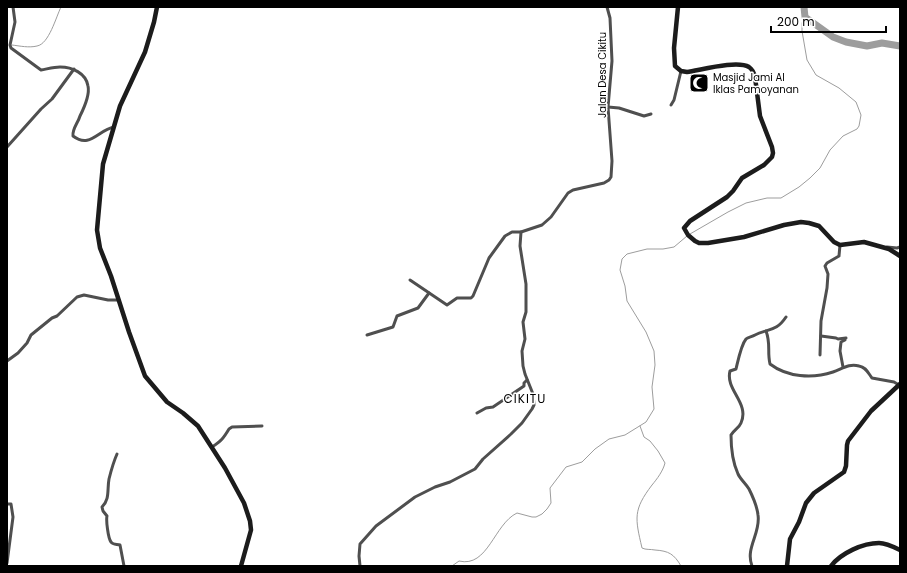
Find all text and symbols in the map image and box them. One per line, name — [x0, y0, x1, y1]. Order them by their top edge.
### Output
scale bar — [771, 8, 886, 34]
text: 200 m — [777, 13, 815, 30]
street label: Jalan Desa Cikitu — [595, 32, 610, 118]
place label: Masjid Jami Al Iklas Pamoyanan — [713, 70, 799, 97]
mosque icon: Masjid Jami Al Iklas Pamoyanan — [688, 72, 710, 94]
district label: CIKITU — [504, 390, 546, 407]

